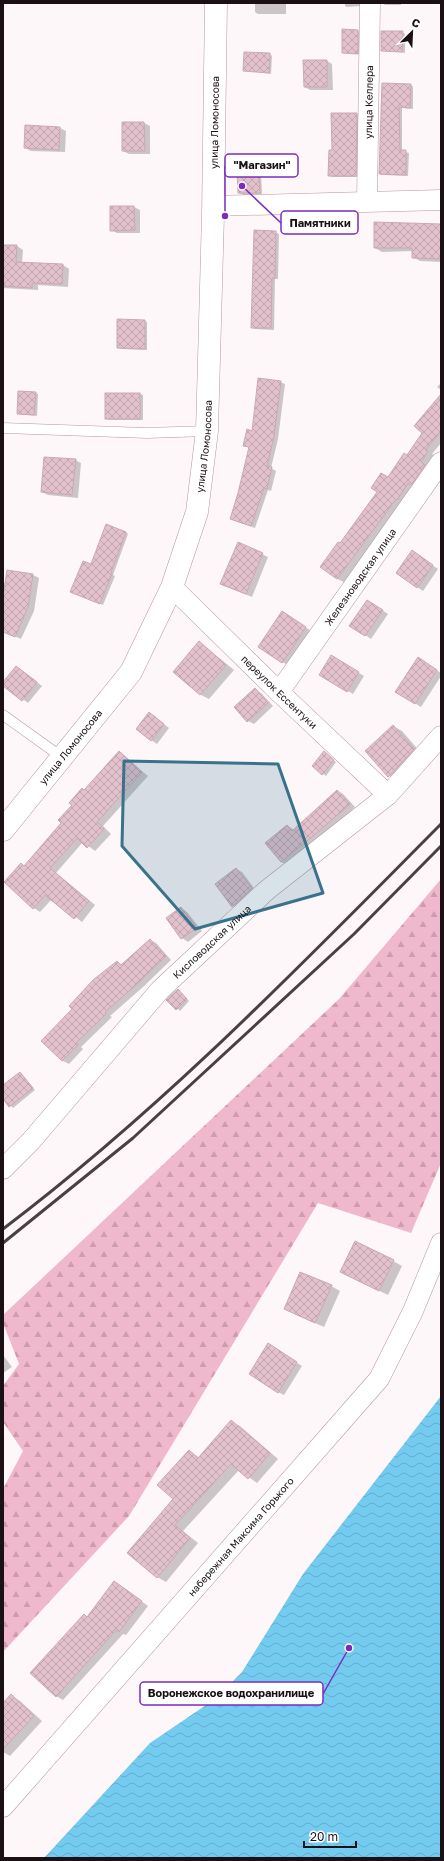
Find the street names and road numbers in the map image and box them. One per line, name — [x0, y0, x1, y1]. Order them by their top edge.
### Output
street label: улица Келлера — [362, 65, 375, 139]
street label: улица Ломоносова — [208, 76, 221, 169]
street label: улица Ломоносова — [193, 400, 214, 493]
street label: Железноводская улица — [322, 526, 399, 628]
street label: переулок Ессентуки — [239, 653, 320, 731]
street label: улица Ломоносова — [36, 707, 104, 787]
street label: Кисловодская улица — [170, 902, 253, 981]
street label: набережная Максима Горького — [185, 1475, 296, 1598]

